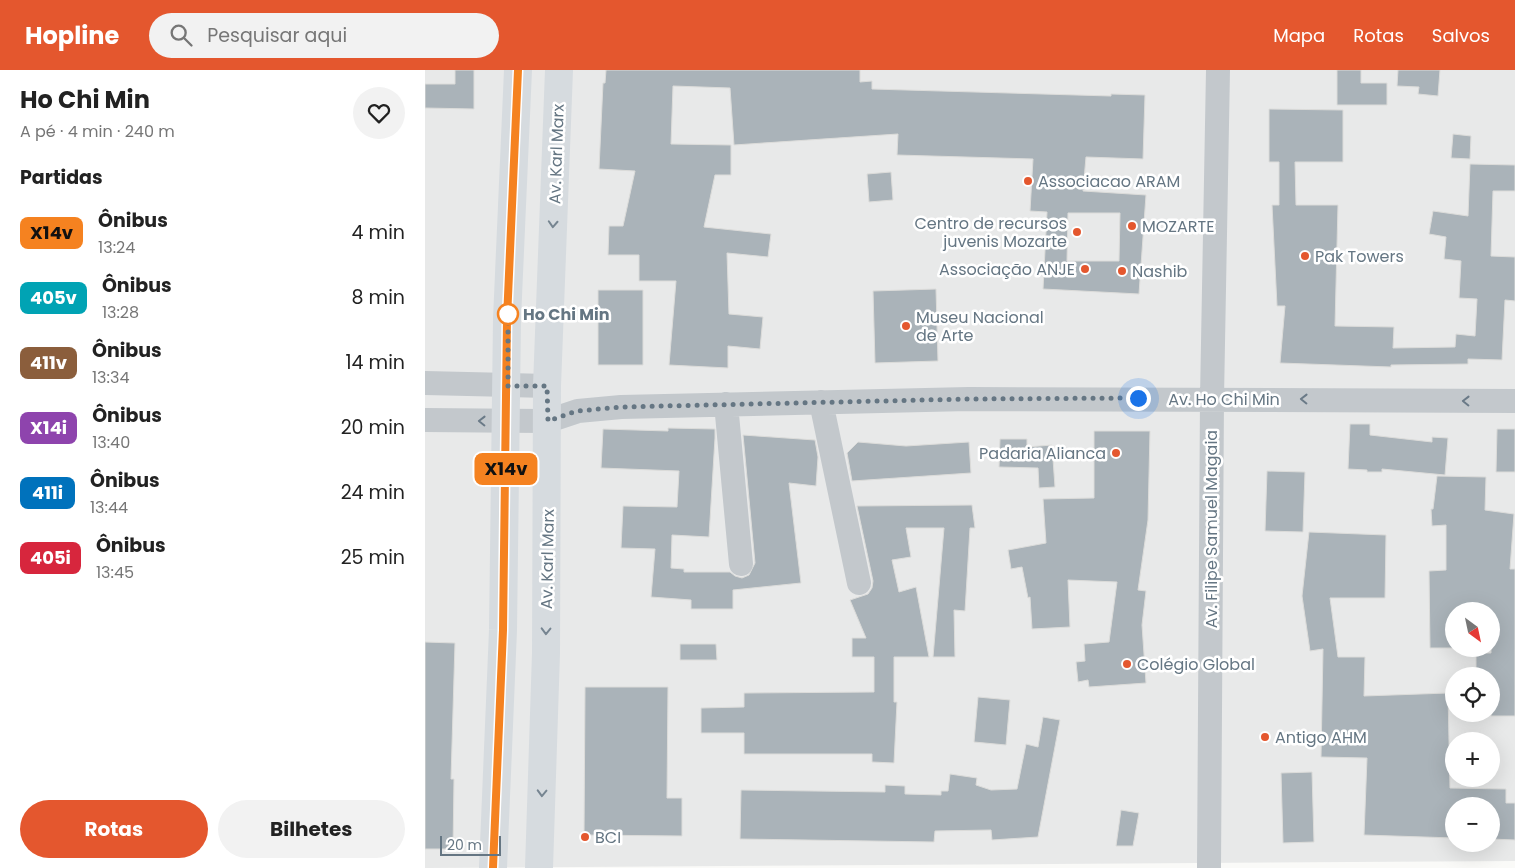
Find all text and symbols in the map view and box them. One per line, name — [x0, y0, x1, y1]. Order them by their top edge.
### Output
search box — [149, 13, 499, 58]
text: Hopline — [25, 19, 119, 52]
icon: search — [167, 21, 195, 49]
text: Pesquisar aqui — [207, 22, 347, 49]
text: Mapa — [1273, 23, 1325, 48]
text: Rotas — [1353, 23, 1404, 48]
text: Salvos — [1432, 23, 1490, 48]
text: Ho Chi Min — [20, 83, 150, 116]
button: heart — [353, 87, 405, 139]
street label: Av. Karl Marx — [543, 103, 570, 204]
text: A pé · 4 min · 240 m — [20, 120, 175, 143]
text: Partidas — [20, 164, 103, 191]
place label: Associacao ARAM — [1038, 170, 1180, 193]
marker: Associacao ARAM — [1022, 175, 1034, 187]
text: Ônibus — [98, 207, 168, 234]
place label: Centro de recursos juvenis Mozarte — [914, 212, 1067, 253]
place label: MOZARTE — [1142, 215, 1214, 238]
text: 4 min — [352, 219, 405, 246]
text: X14v — [30, 220, 73, 245]
one-way arrow — [548, 220, 559, 228]
marker: MOZARTE — [1126, 220, 1138, 232]
marker: Centro de recursos juvenis Mozarte — [1071, 226, 1083, 238]
text: 13:24 — [98, 236, 135, 259]
place label: Pak Towers — [1315, 245, 1404, 268]
marker: Pak Towers — [1299, 250, 1311, 262]
place label: Associação ANJE — [939, 258, 1075, 281]
place label: Nashib — [1132, 260, 1188, 283]
marker: Associação ANJE — [1079, 263, 1091, 275]
marker: Nashib — [1116, 265, 1128, 277]
text: Ônibus — [102, 272, 172, 299]
text: 8 min — [352, 284, 405, 311]
text: 405v — [30, 285, 77, 310]
text: 13:28 — [102, 301, 139, 324]
marker: Ho Chi Min — [497, 303, 519, 325]
place label: Ho Chi Min — [523, 303, 610, 326]
place label: Museu Nacional de Arte — [916, 306, 1044, 347]
marker: Museu Nacional de Arte — [900, 320, 912, 332]
text: Ônibus — [92, 337, 162, 364]
text: 14 min — [345, 349, 405, 376]
text: 411v — [30, 350, 67, 375]
text: 13:34 — [92, 366, 129, 389]
your location — [1126, 386, 1151, 411]
street label: Av. Ho Chi Min — [1168, 388, 1280, 411]
one-way arrow — [1300, 394, 1308, 404]
one-way arrow — [1462, 396, 1470, 406]
text: Ônibus — [92, 402, 162, 429]
text: 20 min — [341, 414, 405, 441]
text: X14i — [30, 415, 67, 440]
one-way arrow — [478, 416, 486, 426]
street label: Av. Filipe Samuel Magaia — [1200, 430, 1223, 628]
text: 13:40 — [92, 431, 130, 454]
place label: Padaria Alianca — [979, 442, 1106, 465]
marker: Padaria Alianca — [1110, 447, 1122, 459]
line badge: X14v — [471, 453, 541, 485]
text: X14v — [484, 456, 528, 481]
text: Ônibus — [90, 467, 160, 494]
text: 24 min — [341, 479, 405, 506]
text: 411i — [32, 480, 63, 505]
text: 13:44 — [90, 496, 128, 519]
street label: Av. Karl Marx — [535, 508, 560, 609]
text: Ônibus — [96, 532, 166, 559]
text: 25 min — [341, 544, 405, 571]
text: 405i — [30, 545, 71, 570]
text: 13:45 — [96, 561, 134, 584]
north arrow — [1445, 602, 1500, 658]
map controls — [1445, 602, 1500, 852]
one-way arrow — [541, 628, 551, 635]
place label: Colégio Global — [1137, 653, 1255, 676]
marker: Colégio Global — [1121, 658, 1133, 670]
button: locate — [1445, 667, 1500, 722]
place label: Antigo AHM — [1275, 726, 1367, 749]
marker: Antigo AHM — [1259, 731, 1271, 743]
button: + — [1445, 732, 1500, 787]
one-way arrow — [536, 790, 547, 798]
button: − — [1445, 797, 1500, 852]
button: Rotas — [20, 800, 208, 858]
button: Bilhetes — [218, 800, 405, 858]
place label: BCI — [595, 826, 621, 849]
marker: BCI — [579, 831, 591, 843]
scale bar — [440, 833, 501, 856]
text: 20 m — [447, 835, 482, 855]

